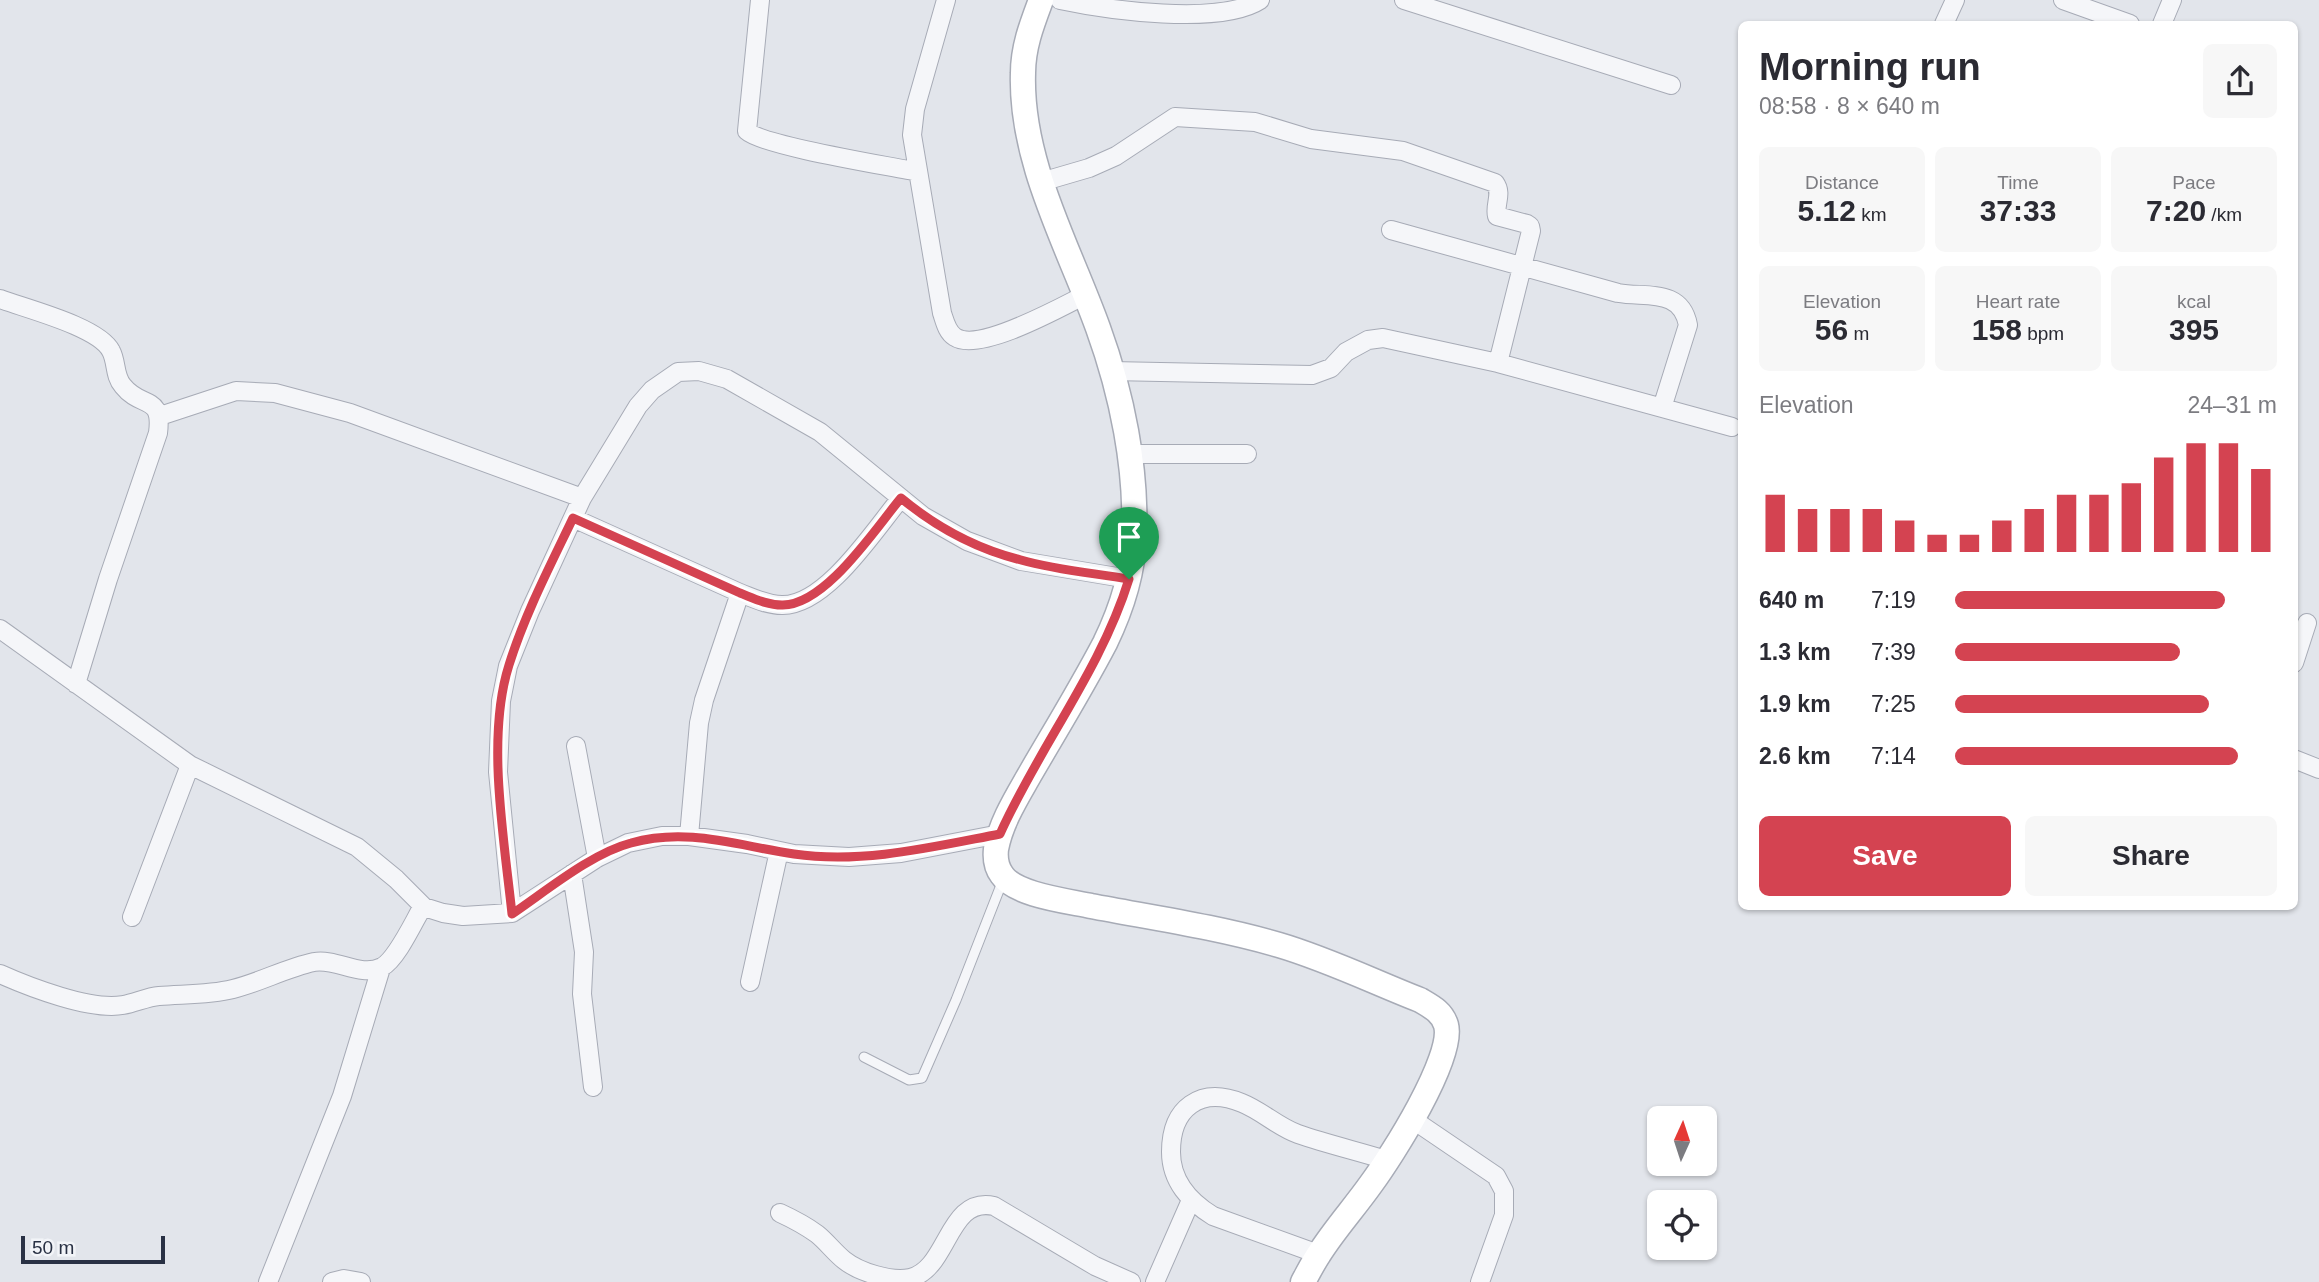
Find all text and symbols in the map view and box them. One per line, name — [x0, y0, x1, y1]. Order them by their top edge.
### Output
button: share — [2203, 44, 2277, 118]
text: Morning run — [1759, 46, 1981, 88]
text: 08:58 · 8 × 640 m — [1759, 93, 1940, 119]
text: Distance — [1805, 172, 1879, 193]
text: Time — [1997, 172, 2039, 193]
text: Pace — [2172, 172, 2216, 193]
text: 5.12 — [1798, 194, 1856, 227]
text: 37:33 — [1980, 194, 2056, 227]
text: 7:20 — [2146, 194, 2206, 227]
text: km — [1856, 204, 1887, 225]
text: /km — [2206, 204, 2242, 225]
text: Elevation — [1803, 291, 1881, 312]
text: Heart rate — [1976, 291, 2060, 312]
text: kcal — [2177, 291, 2211, 312]
text: 56 — [1815, 313, 1848, 346]
text: 158 — [1972, 313, 2022, 346]
text: 395 — [2169, 313, 2219, 346]
text: m — [1848, 323, 1869, 344]
text: bpm — [2022, 323, 2064, 344]
text: Elevation — [1759, 392, 1854, 418]
text: 24–31 m — [2187, 392, 2277, 418]
pin — [1099, 507, 1159, 579]
icon: arrive — [1110, 518, 1148, 556]
text: 640 m — [1759, 587, 1824, 613]
text: 7:19 — [1871, 587, 1916, 613]
text: 1.3 km — [1759, 639, 1831, 665]
text: 7:39 — [1871, 639, 1916, 665]
text: 1.9 km — [1759, 691, 1831, 717]
text: 7:25 — [1871, 691, 1916, 717]
text: 2.6 km — [1759, 743, 1831, 769]
text: 7:14 — [1871, 743, 1916, 769]
button: Save — [1759, 816, 2011, 896]
button: Share — [2025, 816, 2277, 896]
north arrow — [1647, 1106, 1717, 1176]
map controls — [1647, 1106, 1717, 1260]
button: locate — [1647, 1190, 1717, 1260]
scale bar — [21, 1233, 164, 1265]
text: 50 m — [32, 1237, 74, 1258]

